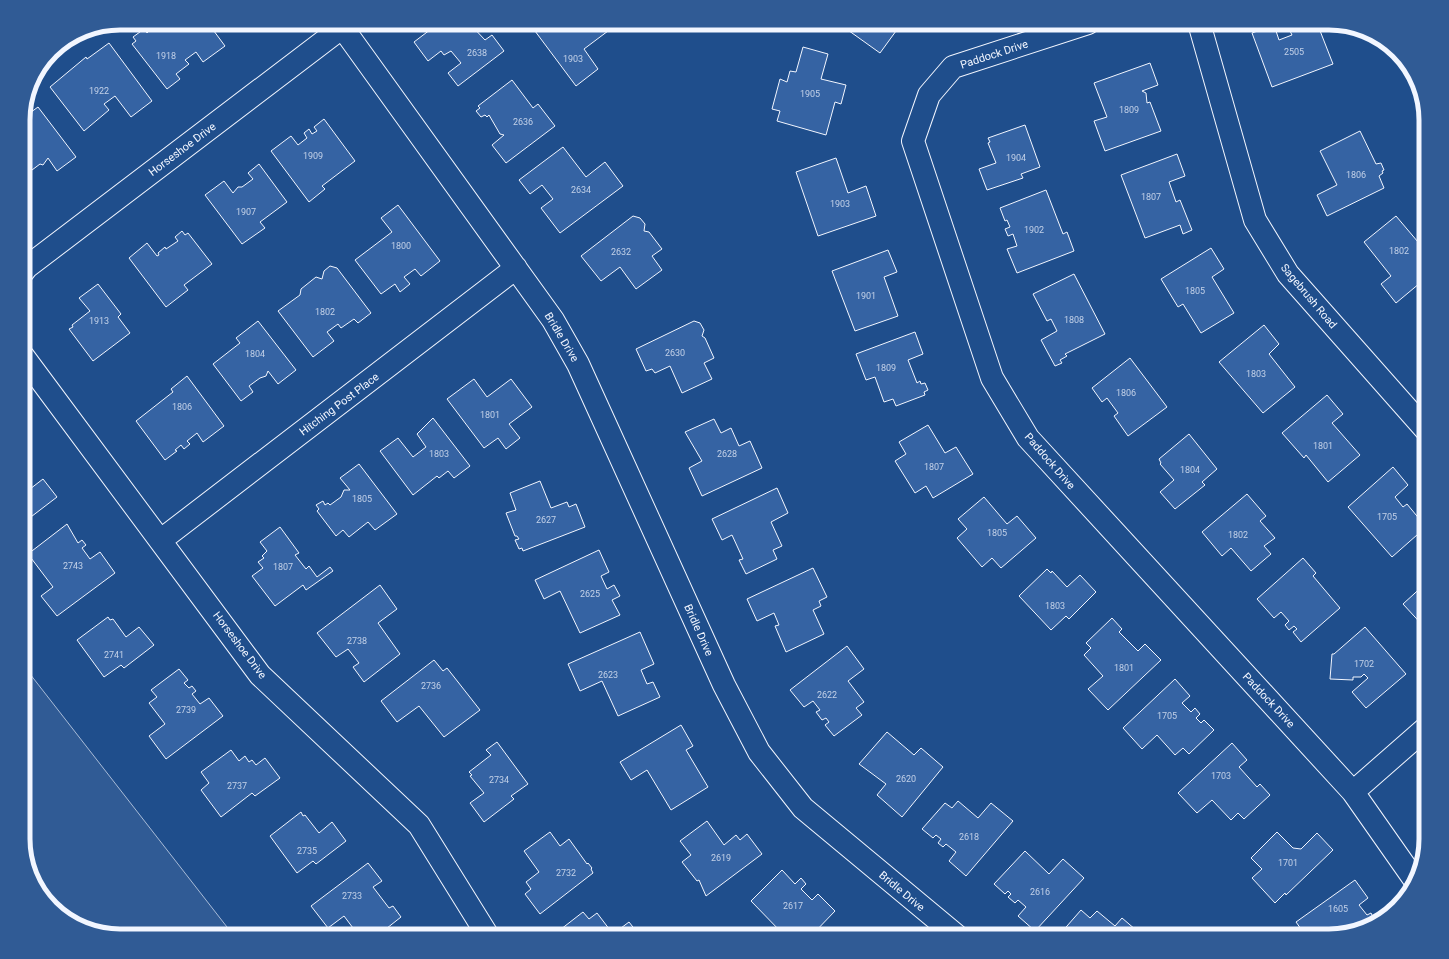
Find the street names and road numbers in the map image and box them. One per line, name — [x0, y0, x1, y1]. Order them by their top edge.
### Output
street label: Paddock Drive — [959, 37, 1030, 72]
street label: Horseshoe Drive — [146, 120, 219, 179]
street label: Sagebrush Road — [1278, 261, 1339, 331]
street label: Bridle Drive — [542, 310, 581, 364]
street label: Hitching Post Place — [297, 370, 382, 438]
street label: Paddock Drive — [1022, 431, 1078, 492]
street label: Bridle Drive — [681, 602, 716, 658]
street label: Horseshoe Drive — [210, 609, 269, 682]
street label: Paddock Drive — [1240, 670, 1297, 731]
street label: Bridle Drive — [876, 869, 927, 914]

